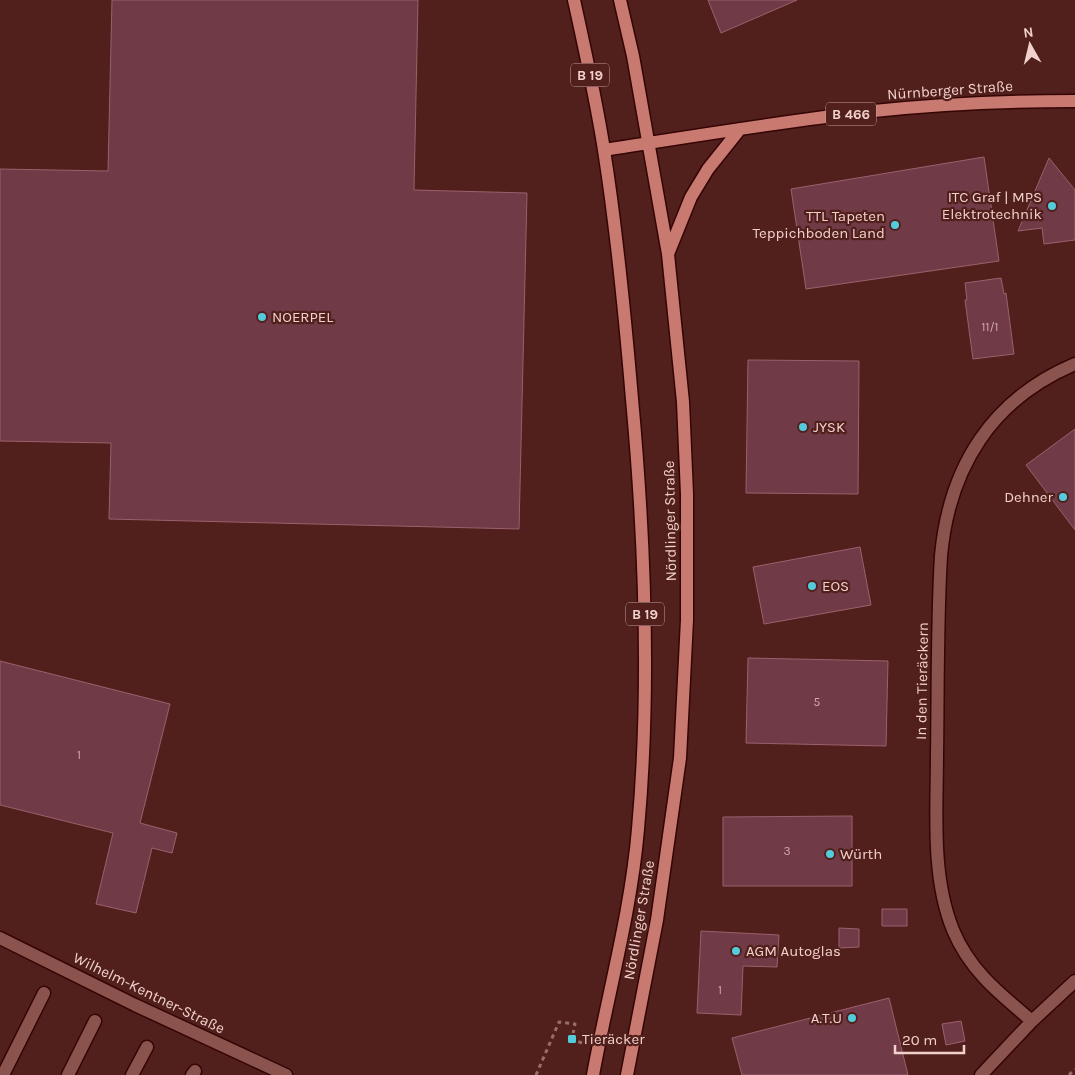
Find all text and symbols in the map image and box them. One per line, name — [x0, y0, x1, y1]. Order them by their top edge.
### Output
north arrow — [1005, 20, 1055, 70]
text: N — [1022, 24, 1034, 42]
road number: B 19 — [571, 64, 609, 86]
street label: Nürnberger Straße — [887, 77, 1013, 103]
road number: B 466 — [826, 102, 876, 126]
place label: ITC Graf | MPS Elektrotechnik — [942, 188, 1042, 223]
marker: ITC Graf | MPS Elektrotechnik — [1046, 200, 1058, 212]
place label: TTL Tapeten Teppichboden Land — [753, 207, 885, 242]
marker: TTL Tapeten Teppichboden Land — [889, 219, 901, 231]
place label: NOERPEL — [272, 308, 333, 326]
marker: NOERPEL — [256, 311, 268, 323]
house number: 11/1 — [981, 320, 999, 334]
place label: JYSK — [813, 418, 845, 436]
marker: JYSK — [797, 421, 809, 433]
street label: Nördlinger Straße — [660, 460, 680, 582]
place label: Dehner — [1004, 488, 1054, 506]
marker: Dehner — [1057, 491, 1069, 503]
place label: EOS — [822, 577, 849, 595]
marker: EOS — [806, 580, 818, 592]
road number: B 19 — [626, 602, 664, 626]
street label: In den Tieräckern — [912, 622, 932, 740]
house number: 5 — [814, 695, 821, 709]
house number: 1 — [77, 748, 81, 762]
house number: 3 — [783, 844, 791, 858]
place label: Würth — [840, 845, 882, 863]
marker: Würth — [824, 848, 836, 860]
street label: Nördlinger Straße — [620, 859, 658, 981]
place label: AGM Autoglas — [746, 942, 841, 960]
marker: AGM Autoglas — [730, 945, 742, 957]
street label: Wilhelm-Kentner-Straße — [70, 948, 228, 1038]
house number: 1 — [718, 983, 722, 997]
place label: A.T.U — [811, 1009, 842, 1027]
marker: A.T.U — [846, 1012, 858, 1024]
scale bar — [895, 1022, 964, 1054]
place label: Tieräcker — [582, 1030, 645, 1048]
text: 20 m — [902, 1031, 937, 1049]
marker: Tieräcker — [566, 1033, 578, 1045]

